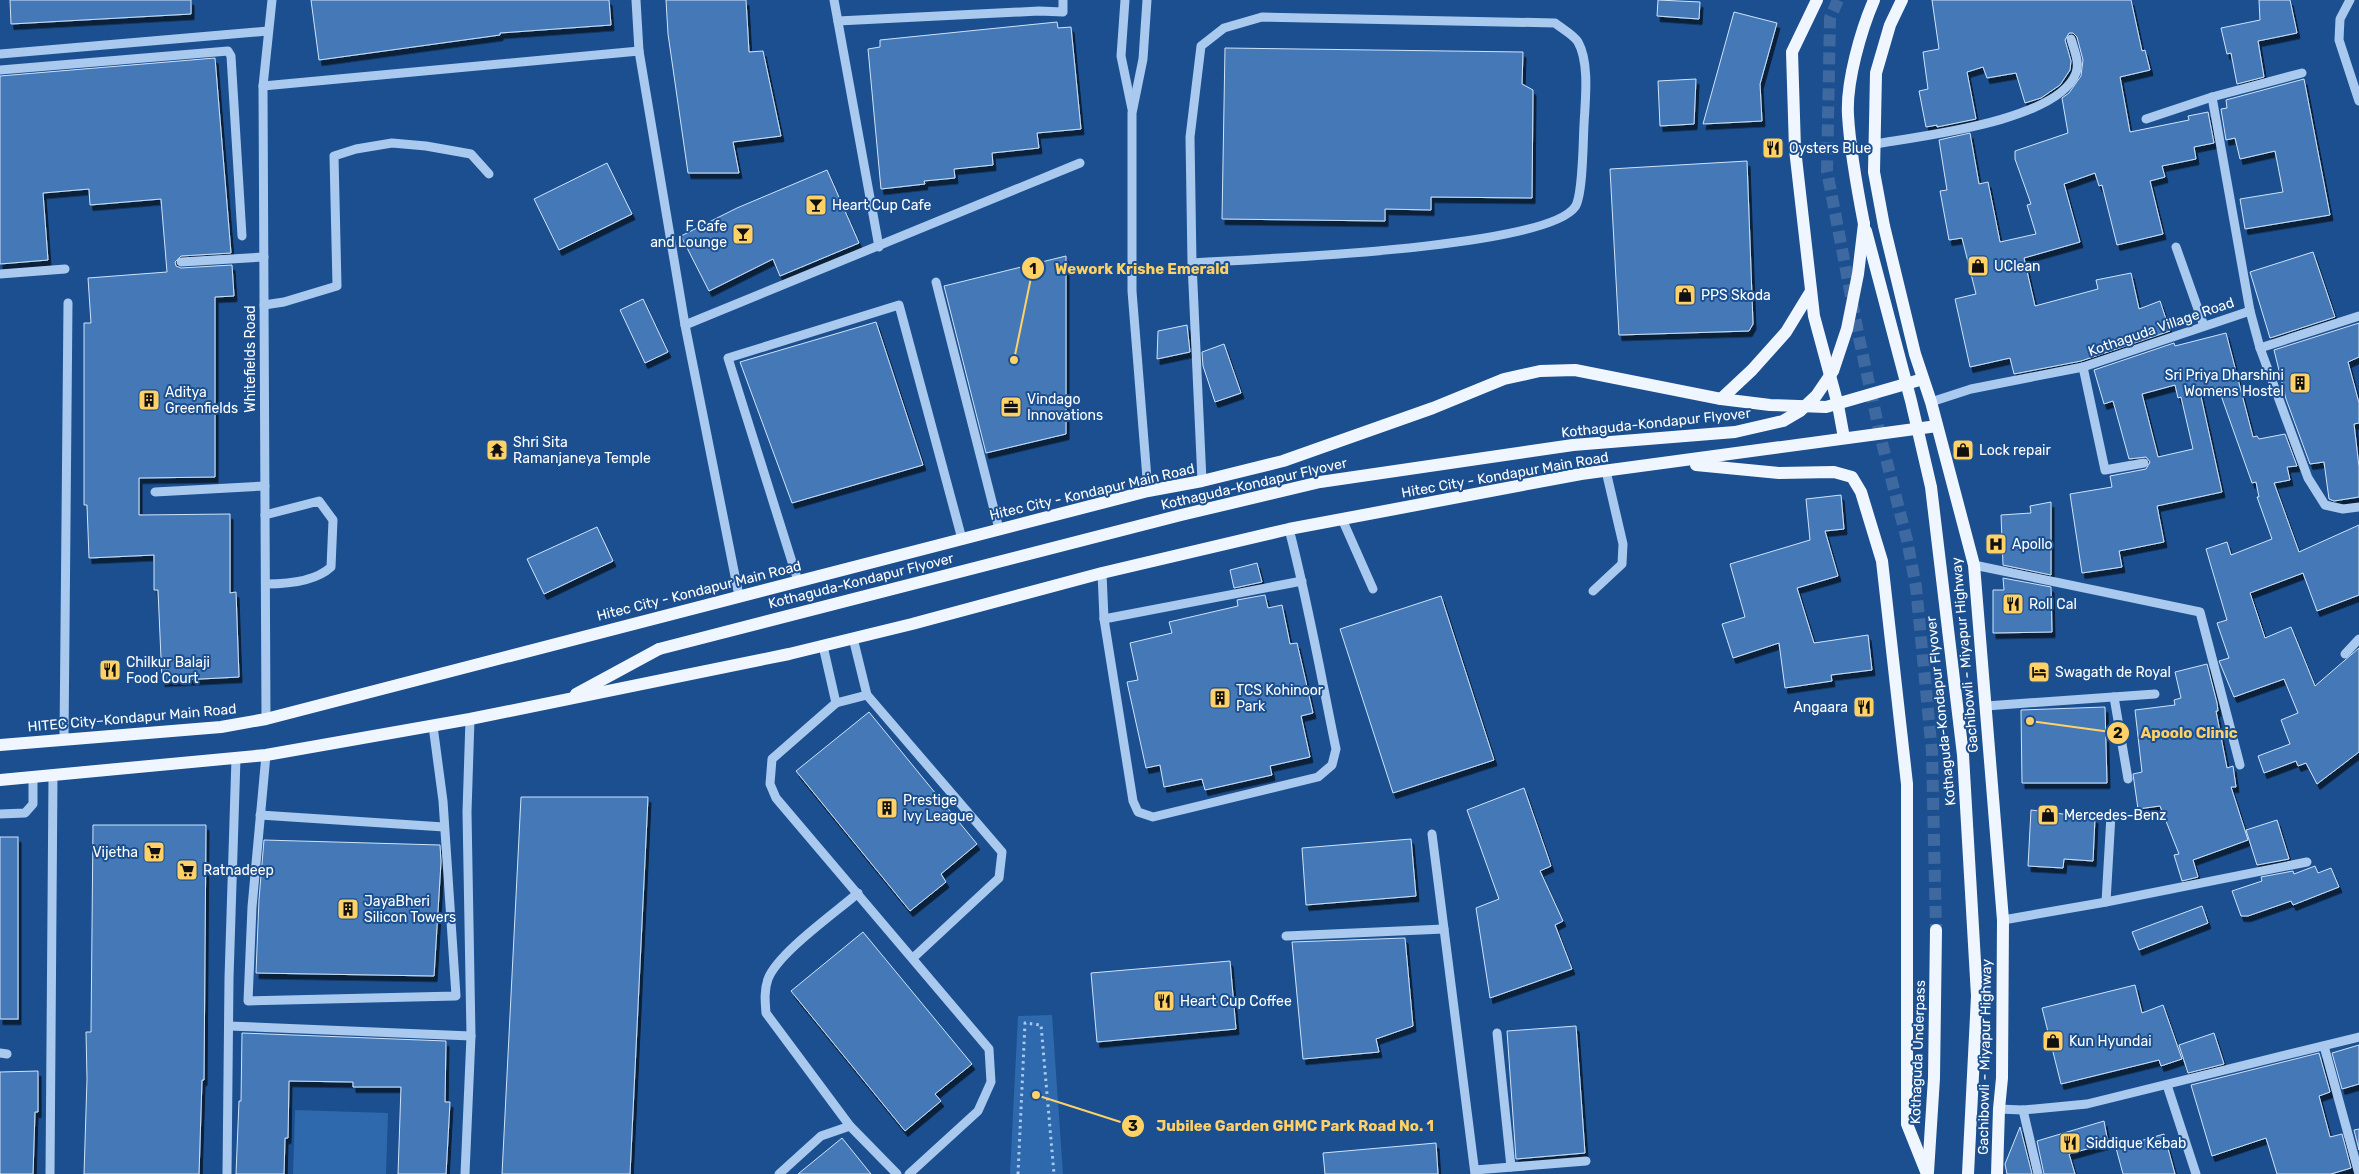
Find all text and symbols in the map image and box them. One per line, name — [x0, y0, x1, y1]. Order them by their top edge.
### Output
restaurant icon: Oysters Blue — [1761, 136, 1785, 160]
place label: Oysters Blue — [1789, 140, 1872, 157]
bar icon: Heart Cup Cafe — [804, 193, 828, 217]
place label: Heart Cup Cafe — [832, 197, 932, 214]
place label: F Cafe and Lounge — [650, 218, 727, 251]
bar icon: F Cafe and Lounge — [731, 222, 755, 246]
callout: Wework Krishe Emerald — [1020, 253, 1239, 283]
shop icon: UClean — [1966, 254, 1990, 278]
place label: UClean — [1994, 258, 2041, 275]
text: 1 — [1029, 260, 1037, 278]
text: Wework Krishe Emerald — [1055, 260, 1229, 278]
shop icon: PPS Skoda — [1673, 283, 1697, 307]
place label: PPS Skoda — [1701, 287, 1771, 304]
street label: Kothaguda Village Road — [2086, 294, 2236, 360]
street label: Whitefields Road — [242, 305, 259, 413]
place label: Sri Priya Dharshini Womens Hostel — [2165, 367, 2284, 400]
building icon: Sri Priya Dharshini Womens Hostel — [2288, 371, 2312, 395]
place label: Aditya Greenfields — [165, 384, 238, 417]
building icon: Aditya Greenfields — [137, 388, 161, 412]
place label: Vindago Innovations — [1027, 391, 1103, 424]
office icon: Vindago Innovations — [999, 395, 1023, 419]
street label: Kothaguda-Kondapur Flyover — [1560, 405, 1752, 441]
place label: Shri Sita Ramanjaneya Temple — [513, 434, 651, 467]
temple icon: Shri Sita Ramanjaneya Temple — [485, 438, 509, 462]
shop icon: Lock repair — [1951, 438, 1975, 462]
place label: Lock repair — [1979, 442, 2051, 459]
street label: Hitec City - Kondapur Main Road — [1400, 448, 1610, 502]
street label: Kothaguda-Kondapur Flyover — [1159, 454, 1349, 514]
street label: Hitec City - Kondapur Main Road — [988, 460, 1196, 524]
hospital icon: Apollo — [1984, 532, 2008, 556]
place label: Apollo — [2012, 536, 2053, 553]
street label: Kothaguda-Kondapur Flyover — [767, 550, 956, 612]
street label: Gachibowli - Miyapur Highway — [1948, 556, 1982, 753]
street label: Hitec City - Kondapur Main Road — [595, 557, 803, 625]
restaurant icon: Roll Cal — [2001, 592, 2025, 616]
place label: Roll Cal — [2029, 596, 2077, 613]
street label: Kothaguda-Kondapur Flyover — [1923, 615, 1959, 807]
place label: Chilkur Balaji Food Court — [126, 654, 210, 687]
restaurant icon: Chilkur Balaji Food Court — [98, 658, 122, 682]
hotel icon: Swagath de Royal — [2027, 660, 2051, 684]
place label: Swagath de Royal — [2055, 664, 2171, 681]
place label: TCS Kohinoor Park — [1236, 682, 1324, 715]
building icon: TCS Kohinoor Park — [1208, 686, 1232, 710]
restaurant icon: Angaara — [1852, 695, 1876, 719]
place label: Angaara — [1793, 699, 1848, 716]
street label: HITEC City–Kondapur Main Road — [27, 700, 237, 736]
callout: Apoolo Clinic — [2106, 718, 2248, 748]
text: 2 — [2113, 724, 2123, 742]
text: Apoolo Clinic — [2140, 724, 2238, 742]
place label: Prestige Ivy League — [903, 792, 973, 825]
building icon: Prestige Ivy League — [875, 796, 899, 820]
shop icon: Mercedes-Benz — [2036, 803, 2060, 827]
place label: Mercedes-Benz — [2064, 807, 2166, 824]
supermarket icon: Vijetha — [142, 840, 166, 864]
place label: Vijetha — [92, 844, 138, 861]
supermarket icon: Ratnadeep — [175, 858, 199, 882]
place label: Ratnadeep — [203, 862, 274, 879]
place label: JayaBheri Silicon Towers — [364, 893, 456, 926]
building icon: JayaBheri Silicon Towers — [336, 897, 360, 921]
street label: Gachibowli - Miyapur Highway — [1975, 959, 1995, 1155]
street label: Kothaguda Underpass — [1907, 980, 1929, 1124]
restaurant icon: Heart Cup Coffee — [1152, 989, 1176, 1013]
place label: Heart Cup Coffee — [1180, 993, 1292, 1010]
shop icon: Kun Hyundai — [2041, 1029, 2065, 1053]
place label: Kun Hyundai — [2069, 1033, 2152, 1050]
callout: Jubilee Garden GHMC Park Road No. 1 — [1121, 1111, 1444, 1141]
text: 3 — [1128, 1117, 1138, 1135]
text: Jubilee Garden GHMC Park Road No. 1 — [1156, 1117, 1434, 1135]
restaurant icon: Siddique Kebab — [2058, 1131, 2082, 1155]
place label: Siddique Kebab — [2086, 1135, 2186, 1152]

